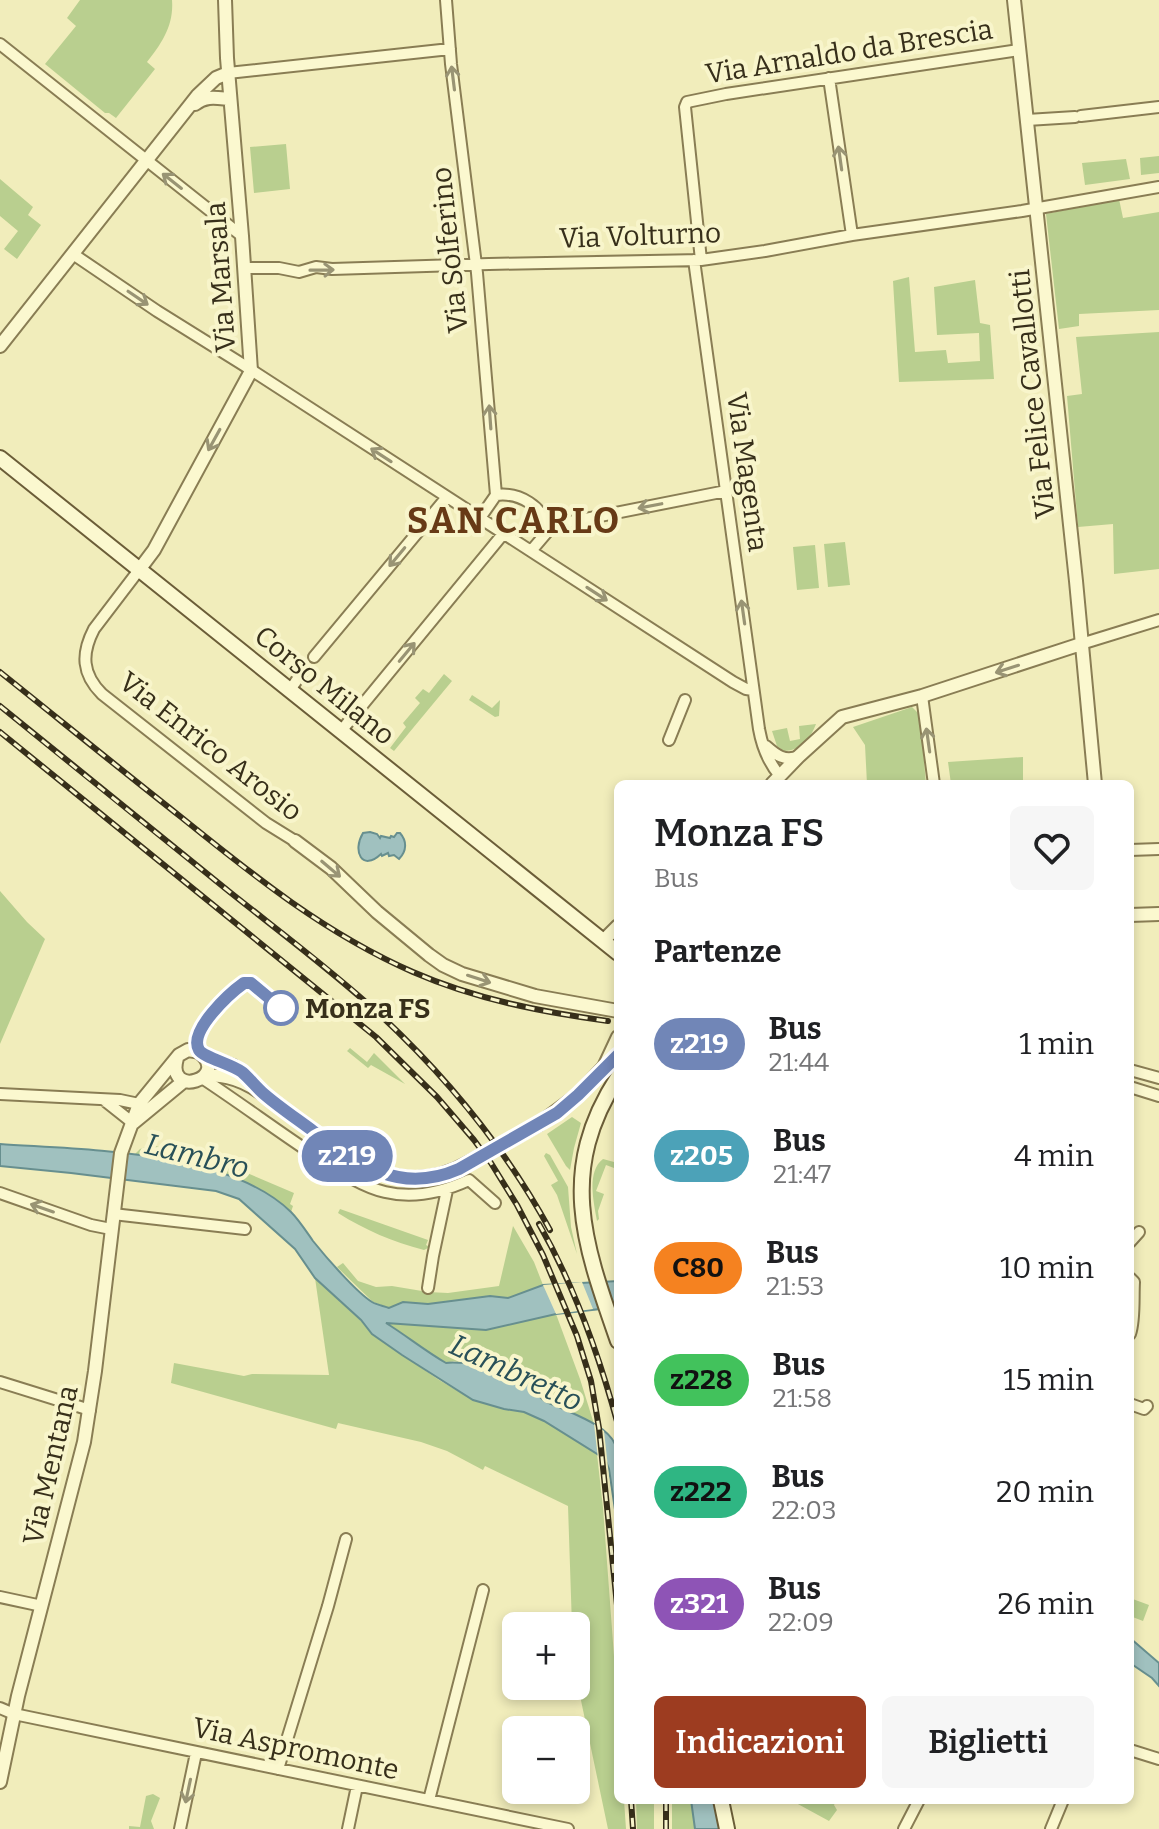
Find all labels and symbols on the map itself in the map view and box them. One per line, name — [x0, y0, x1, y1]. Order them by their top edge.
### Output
street label: Via Arnaldo da Brescia — [703, 13, 995, 90]
one-way arrow — [445, 66, 460, 91]
one-way arrow — [832, 146, 847, 171]
street label: Via Solferino — [424, 165, 475, 335]
one-way arrow — [162, 173, 183, 190]
street label: Via Marsala — [199, 201, 242, 353]
street label: Via Volturno — [559, 216, 721, 255]
one-way arrow — [308, 262, 334, 277]
street label: Via Felice Cavallotti — [1003, 268, 1062, 520]
one-way arrow — [126, 290, 148, 306]
street label: Via Magenta — [720, 390, 775, 554]
one-way arrow — [482, 404, 497, 431]
one-way arrow — [206, 428, 222, 451]
one-way arrow — [370, 447, 393, 463]
district label: SAN CARLO — [407, 499, 621, 543]
one-way arrow — [637, 499, 663, 514]
one-way arrow — [388, 547, 406, 567]
one-way arrow — [585, 586, 607, 602]
one-way arrow — [735, 600, 750, 625]
street label: Corso Milano — [248, 619, 401, 752]
one-way arrow — [398, 643, 416, 663]
one-way arrow — [995, 663, 1020, 677]
street label: Via Enrico Arosio — [113, 665, 309, 828]
one-way arrow — [920, 728, 935, 753]
one-way arrow — [321, 860, 341, 878]
one-way arrow — [466, 973, 491, 987]
marker: Monza FS — [264, 991, 298, 1025]
place label: Monza FS — [305, 992, 431, 1025]
water label: Lambro — [141, 1126, 253, 1186]
line badge: z219 — [291, 1130, 403, 1182]
one-way arrow — [30, 1199, 55, 1214]
water label: Lambretto — [444, 1327, 588, 1419]
street label: Via Mentana — [16, 1382, 85, 1548]
street label: Via Aspromonte — [190, 1711, 402, 1786]
one-way arrow — [180, 1778, 195, 1803]

